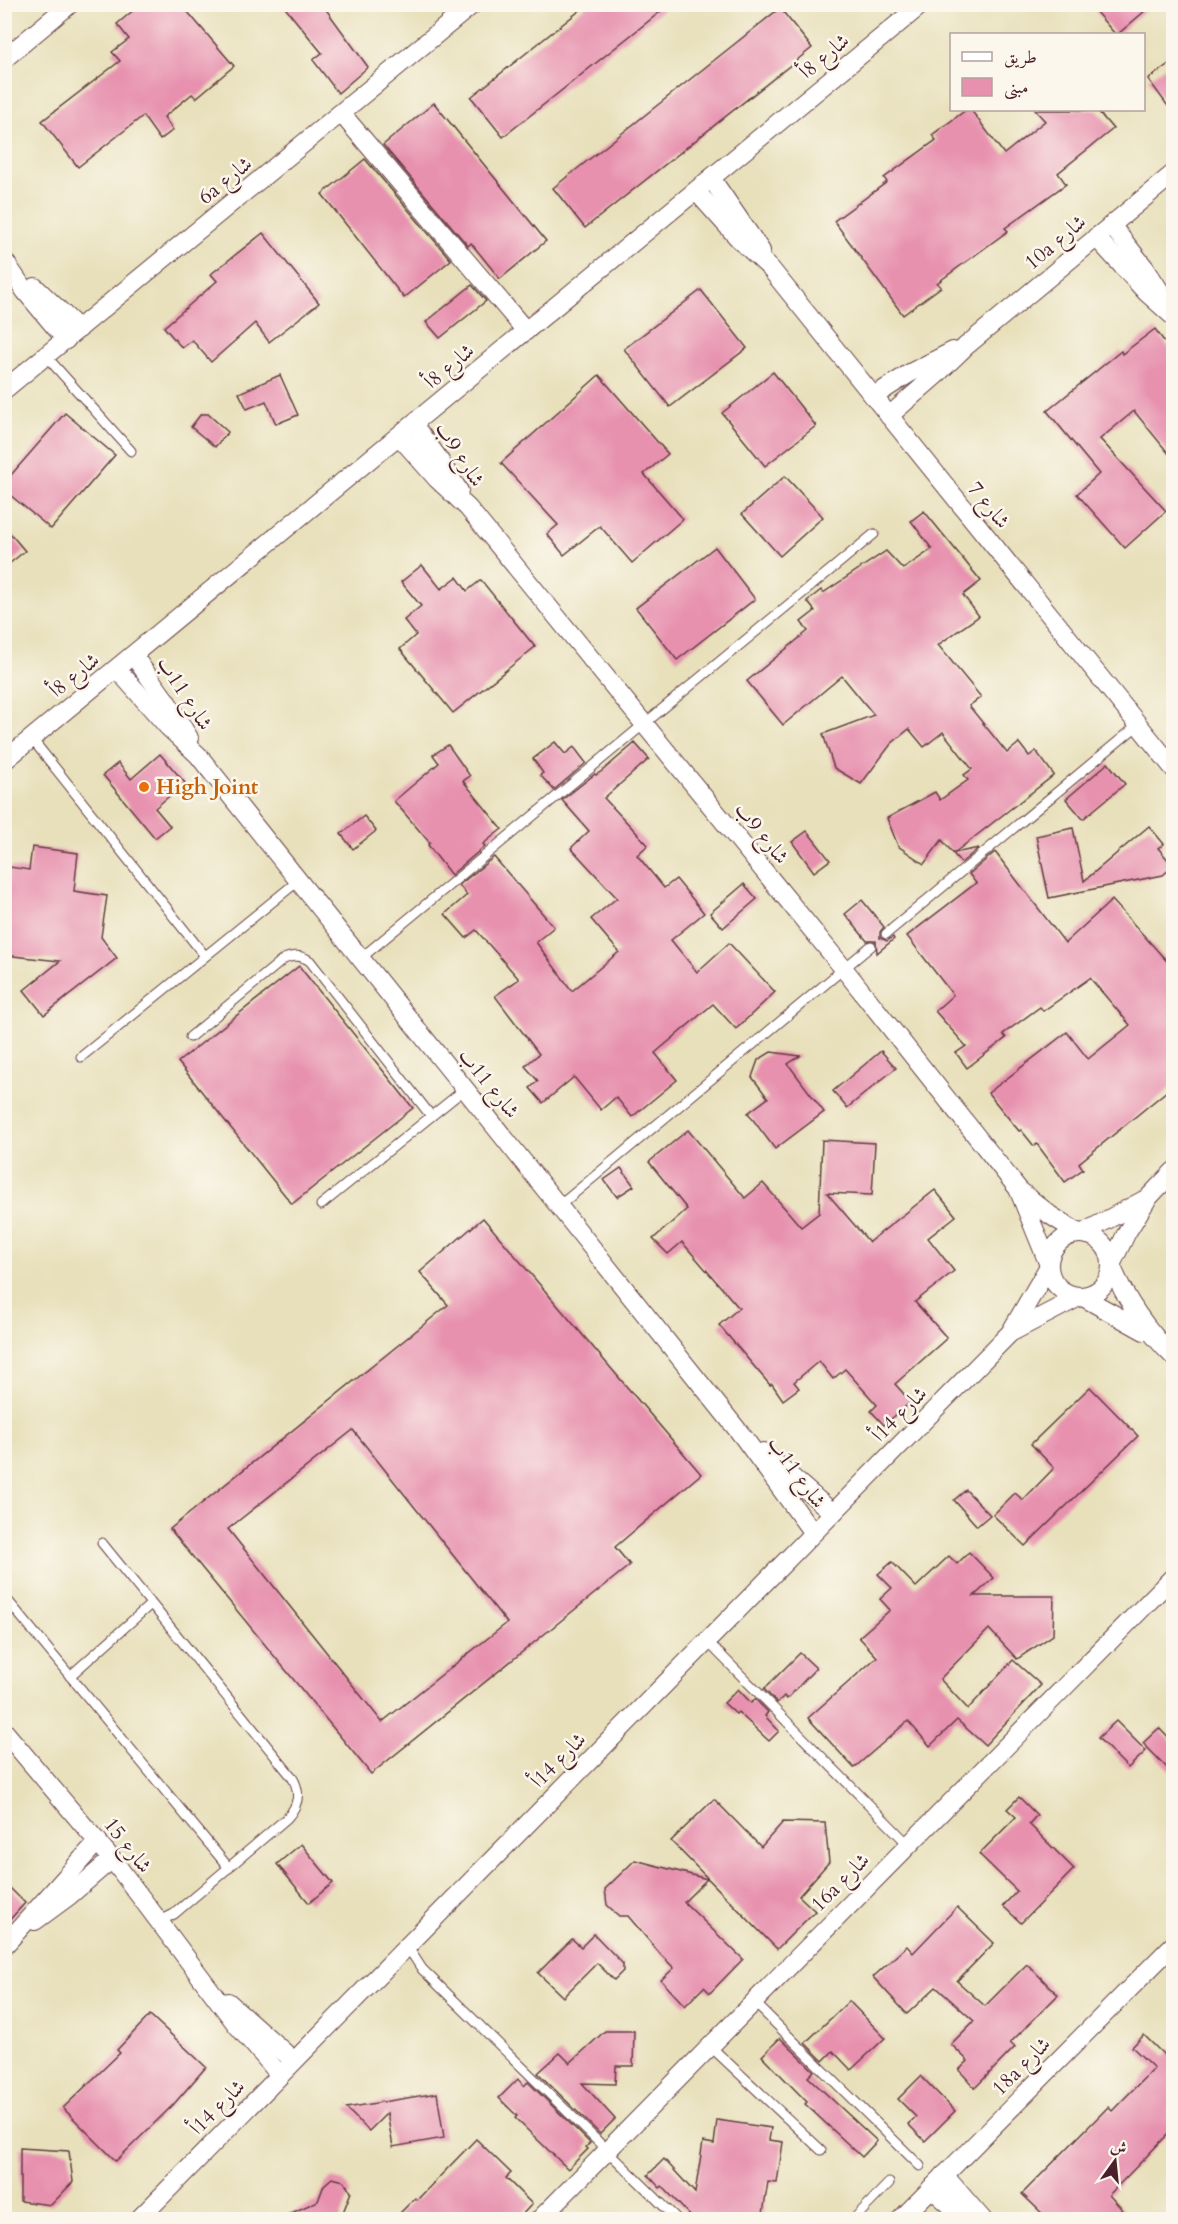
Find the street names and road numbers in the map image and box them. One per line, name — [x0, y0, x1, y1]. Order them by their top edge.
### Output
street label: شارع 8أ — [792, 26, 858, 88]
street label: 6a شارع — [192, 150, 260, 213]
street label: 10a شارع — [1018, 208, 1094, 279]
street label: شارع 8أ — [417, 336, 483, 398]
street label: شارع 9ب — [425, 416, 491, 494]
street label: شارع 7 — [958, 476, 1017, 537]
street label: شارع 8أ — [42, 645, 108, 707]
street label: شارع 11ب — [147, 651, 219, 738]
street label: شارع 9ب — [725, 796, 796, 872]
street label: شارع 11ب — [449, 1042, 526, 1127]
street label: شارع 14أ — [864, 1379, 936, 1451]
street label: شارع 11ب — [758, 1430, 833, 1516]
street label: شارع 14أ — [523, 1725, 595, 1797]
street label: شارع 15 — [94, 1811, 159, 1881]
street label: 16a شارع — [804, 1846, 878, 1920]
street label: 18a شارع — [985, 2030, 1059, 2104]
street label: شارع 14أ — [182, 2072, 254, 2144]

